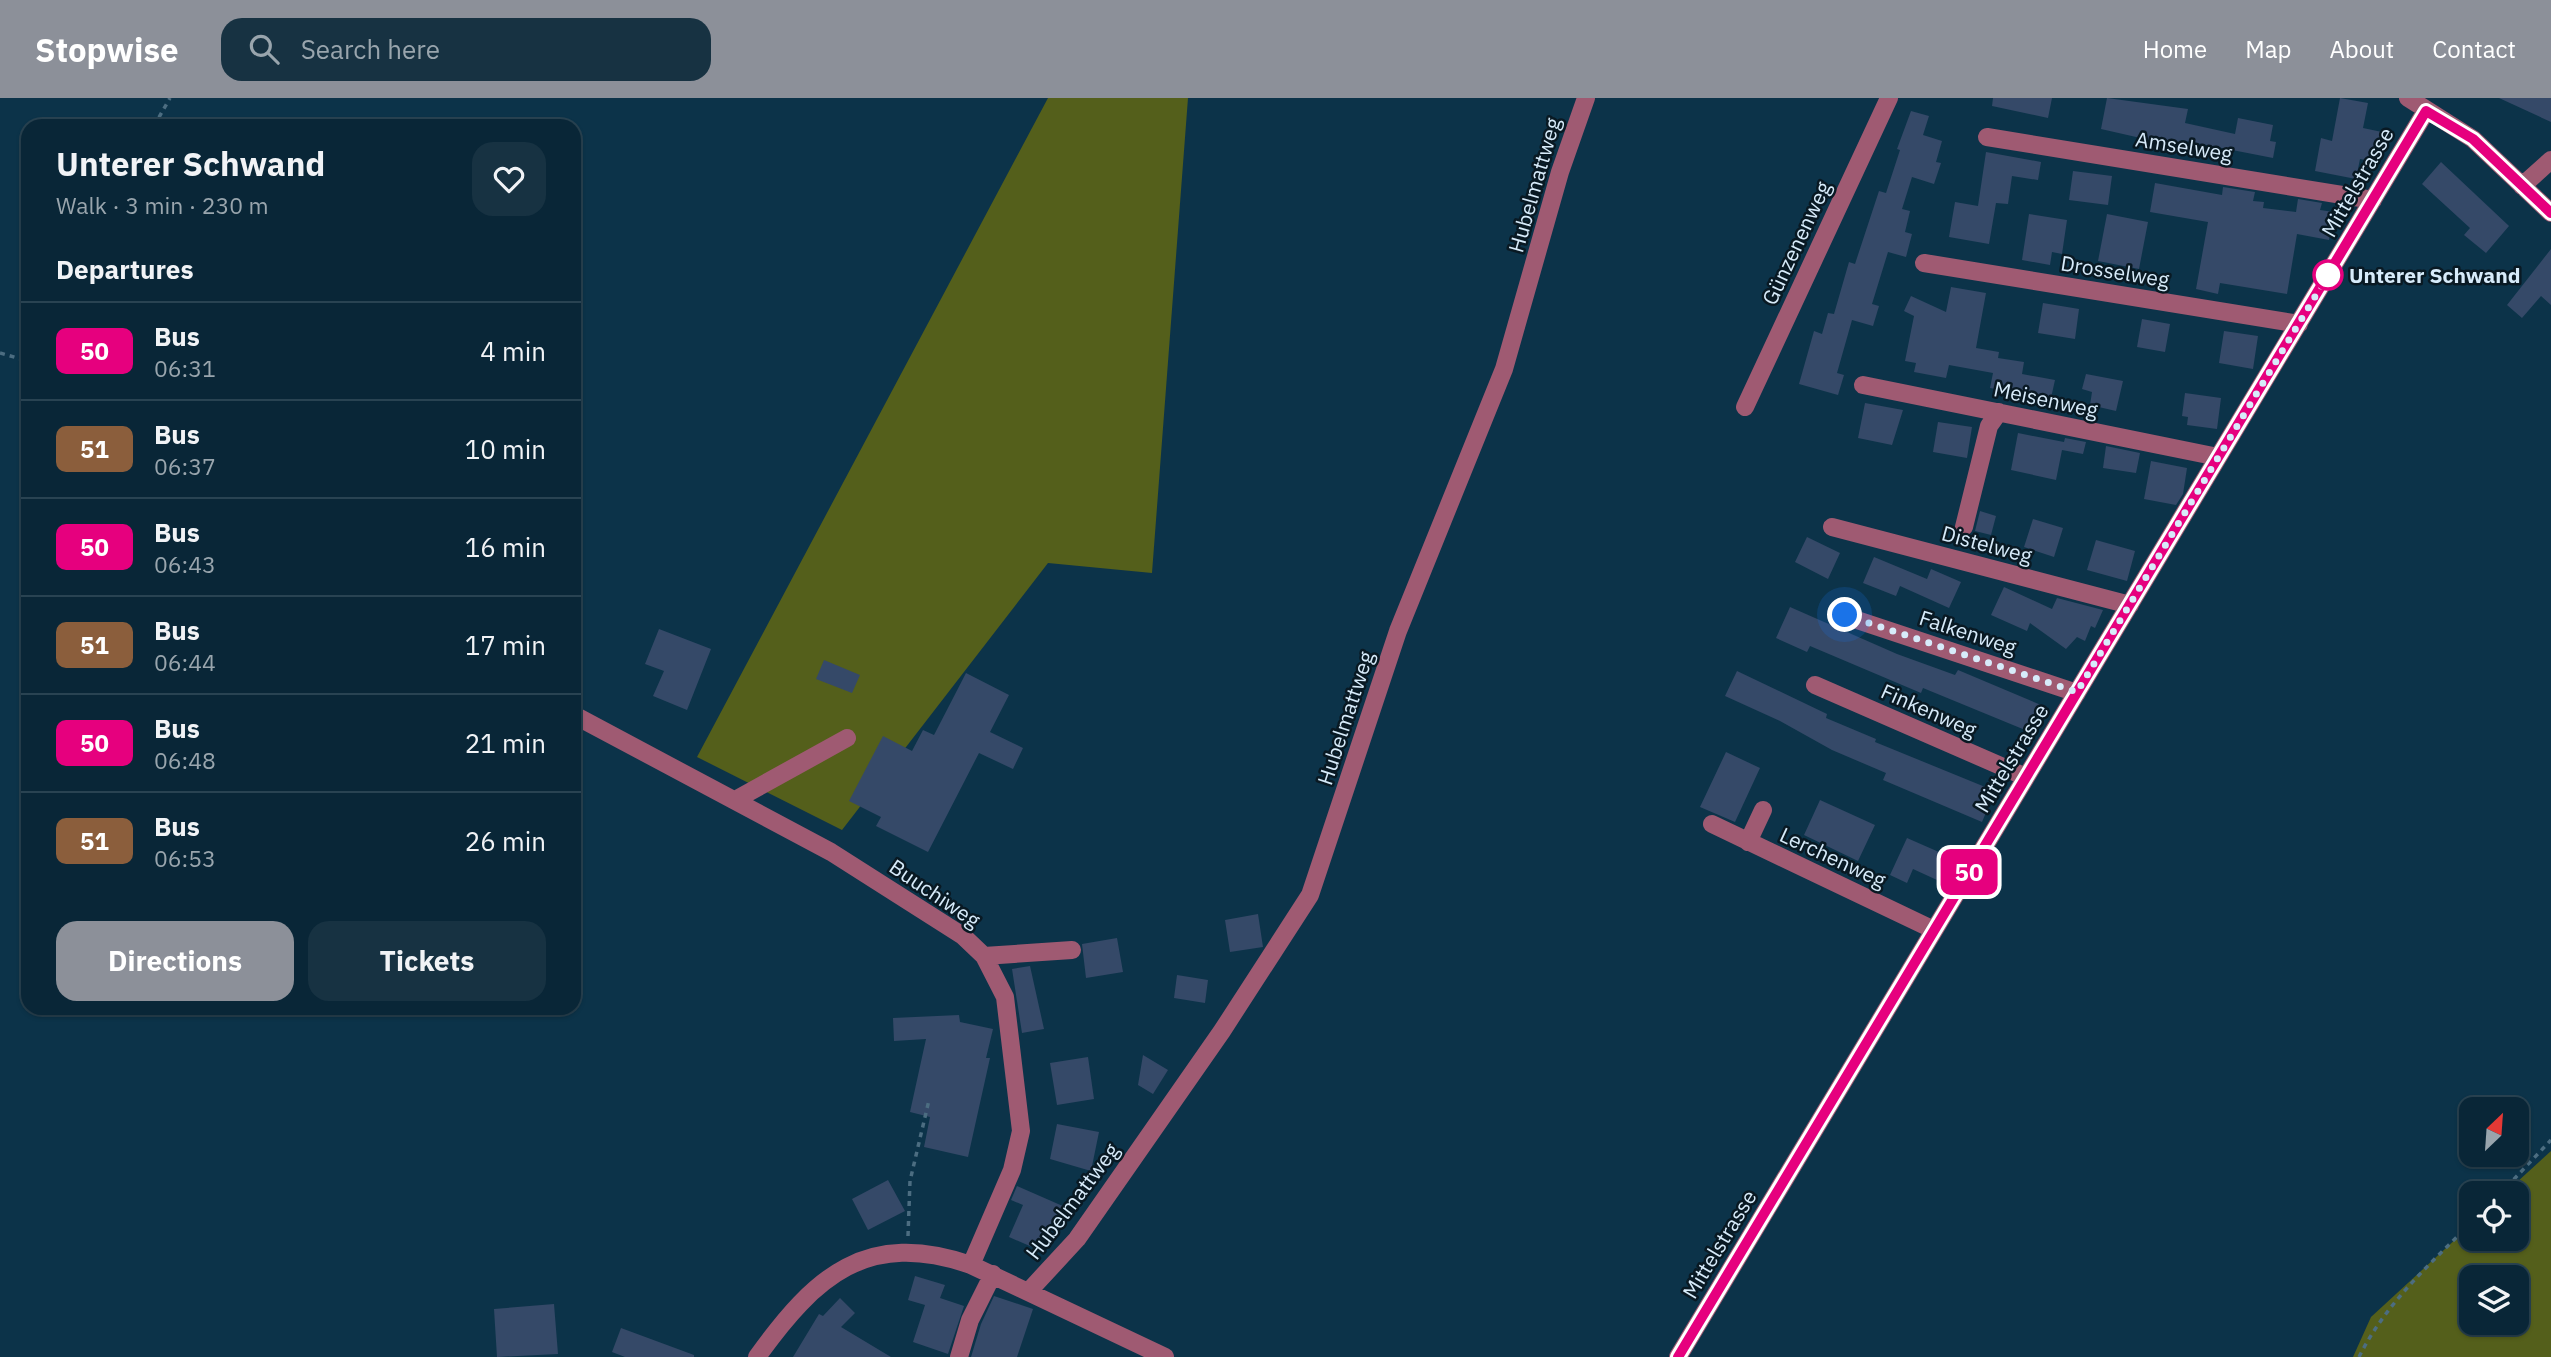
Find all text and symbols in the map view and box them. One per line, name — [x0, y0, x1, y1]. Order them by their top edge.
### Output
search box — [221, 18, 711, 81]
text: Stopwise — [35, 28, 179, 71]
icon: search — [245, 30, 283, 68]
text: Search here — [301, 32, 440, 66]
text: Home — [2143, 33, 2207, 65]
text: Map — [2245, 33, 2291, 65]
text: About — [2329, 33, 2394, 65]
text: Contact — [2432, 33, 2516, 65]
street label: Hubelmattweg — [1501, 114, 1567, 256]
street label: Mittelstrasse — [2314, 122, 2400, 242]
street label: Amselweg — [2134, 125, 2234, 167]
text: Unterer Schwand — [56, 142, 325, 185]
button: heart — [472, 142, 546, 216]
street label: Günzenenweg — [1755, 177, 1837, 309]
text: Walk · 3 min · 230 m — [56, 190, 269, 220]
street label: Drosselweg — [2059, 249, 2171, 293]
text: Departures — [56, 252, 194, 286]
marker: Unterer Schwand — [2313, 260, 2343, 290]
place label: Unterer Schwand — [2349, 261, 2520, 289]
text: Bus — [154, 319, 200, 353]
text: 4 min — [480, 334, 546, 368]
text: 50 — [80, 335, 109, 367]
text: 06:31 — [154, 353, 216, 383]
street label: Meisenweg — [1991, 374, 2101, 424]
text: Bus — [154, 417, 200, 451]
text: 10 min — [465, 432, 546, 466]
text: 51 — [80, 433, 109, 465]
text: 06:37 — [154, 451, 216, 481]
text: Bus — [154, 515, 200, 549]
street label: Distelweg — [1939, 519, 2035, 569]
text: 16 min — [465, 530, 546, 564]
text: 50 — [80, 531, 109, 563]
text: 06:43 — [154, 549, 216, 579]
your location — [1827, 597, 1862, 632]
street label: Falkenweg — [1916, 603, 2020, 661]
text: Bus — [154, 613, 200, 647]
text: 17 min — [465, 628, 546, 662]
text: 51 — [80, 629, 109, 661]
text: 06:44 — [154, 647, 216, 677]
street label: Hubelmattweg — [1310, 648, 1380, 788]
street label: Finkenweg — [1877, 677, 1981, 743]
street label: Mittelstrasse — [1968, 698, 2054, 818]
text: Bus — [154, 711, 200, 745]
text: 21 min — [465, 726, 546, 760]
text: 50 — [80, 727, 109, 759]
text: 06:48 — [154, 745, 216, 775]
text: Bus — [154, 809, 200, 843]
street label: Lerchenweg — [1775, 820, 1891, 894]
text: 26 min — [465, 824, 546, 858]
text: 51 — [80, 825, 109, 857]
text: 06:53 — [154, 843, 216, 873]
line badge: 50 — [1938, 849, 2000, 895]
street label: Buuchiweg — [884, 852, 986, 934]
text: 50 — [1955, 856, 1983, 888]
button: Directions — [56, 921, 294, 1001]
button: Tickets — [308, 921, 546, 1001]
north arrow — [2459, 1097, 2529, 1167]
map controls — [2459, 1097, 2529, 1335]
street label: Hubelmattweg — [1019, 1137, 1125, 1265]
button: locate — [2459, 1181, 2529, 1251]
street label: Mittelstrasse — [1676, 1184, 1762, 1304]
button: layers — [2459, 1265, 2529, 1335]

